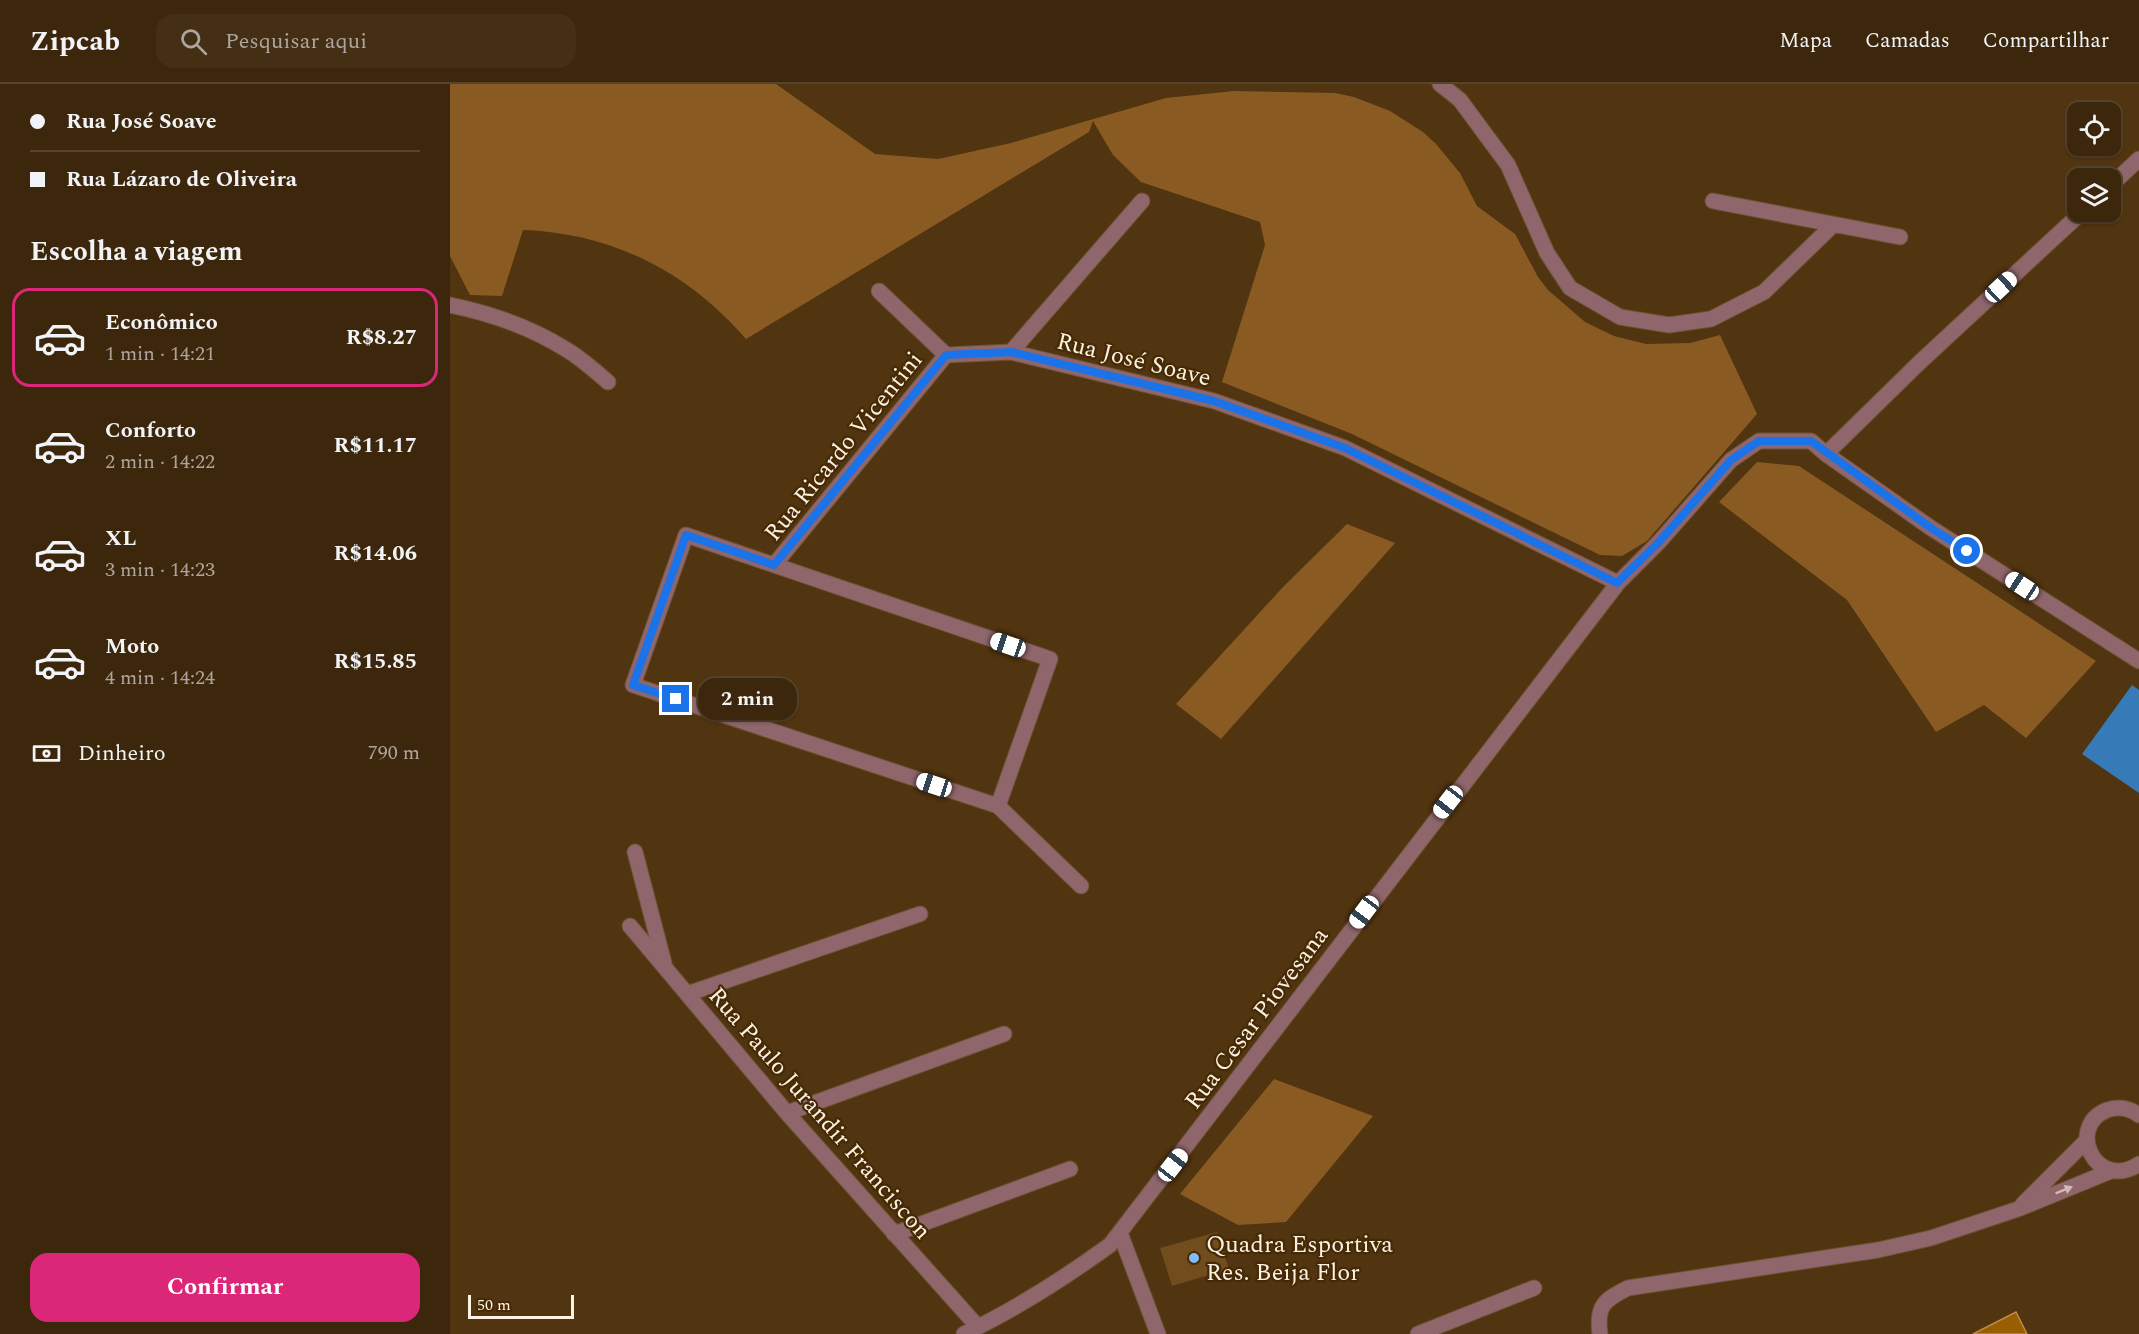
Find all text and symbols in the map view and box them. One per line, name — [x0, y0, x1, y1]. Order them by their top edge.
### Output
search box — [156, 14, 576, 68]
text: Zipcab — [30, 20, 120, 63]
icon: search — [177, 25, 210, 58]
text: Pesquisar aqui — [225, 25, 367, 58]
text: Mapa — [1779, 25, 1832, 57]
text: Camadas — [1865, 25, 1950, 57]
text: Compartilhar — [1983, 25, 2109, 57]
map controls — [2067, 102, 2121, 222]
button: locate — [2067, 102, 2121, 156]
text: Rua José Soave — [66, 105, 217, 138]
text: Rua Lázaro de Oliveira — [66, 163, 297, 196]
button: layers — [2067, 168, 2121, 222]
text: Escolha a viagem — [30, 231, 243, 273]
car — [1982, 268, 2020, 306]
text: Econômico — [105, 306, 218, 339]
icon: car — [33, 311, 87, 365]
text: R$8.27 — [346, 321, 417, 354]
street label: Rua José Soave — [1053, 323, 1215, 397]
text: 1 min · 14:21 — [105, 339, 215, 369]
street label: Rua Ricardo Vicentini — [756, 344, 932, 549]
text: Conforto — [105, 414, 196, 447]
icon: car — [33, 419, 87, 473]
text: R$11.17 — [333, 429, 417, 462]
text: 2 min · 14:22 — [105, 447, 215, 477]
text: XL — [105, 522, 136, 555]
icon: car — [33, 527, 87, 581]
text: R$14.06 — [333, 537, 417, 570]
route start — [1953, 537, 1980, 564]
text: 3 min · 14:23 — [105, 555, 215, 585]
car — [2002, 569, 2042, 603]
text: Moto — [105, 630, 159, 663]
car — [988, 631, 1028, 659]
icon: car — [33, 635, 87, 689]
text: R$15.85 — [333, 645, 417, 678]
text: 4 min · 14:24 — [105, 663, 215, 693]
callout: 2 min — [697, 678, 796, 720]
text: 2 min — [721, 684, 774, 714]
route end — [662, 685, 689, 712]
icon: cash — [30, 737, 63, 770]
text: Dinheiro — [78, 737, 166, 770]
text: 790 m — [368, 738, 420, 768]
car — [914, 771, 954, 799]
car — [1430, 782, 1466, 822]
car — [1346, 892, 1382, 932]
street label: Rua Cesar Piovesana — [1176, 920, 1338, 1117]
street label: Rua Paulo Jurandir Franciscon — [699, 979, 939, 1248]
car — [1155, 1145, 1191, 1185]
one-way arrow — [2056, 1185, 2074, 1195]
place label: Quadra Esportiva Res. Beija Flor — [1206, 1227, 1393, 1291]
marker: Quadra Esportiva Res. Beija Flor — [1187, 1251, 1201, 1265]
button: Confirmar — [30, 1253, 420, 1322]
scale bar — [468, 1292, 574, 1320]
text: 50 m — [477, 1293, 511, 1317]

